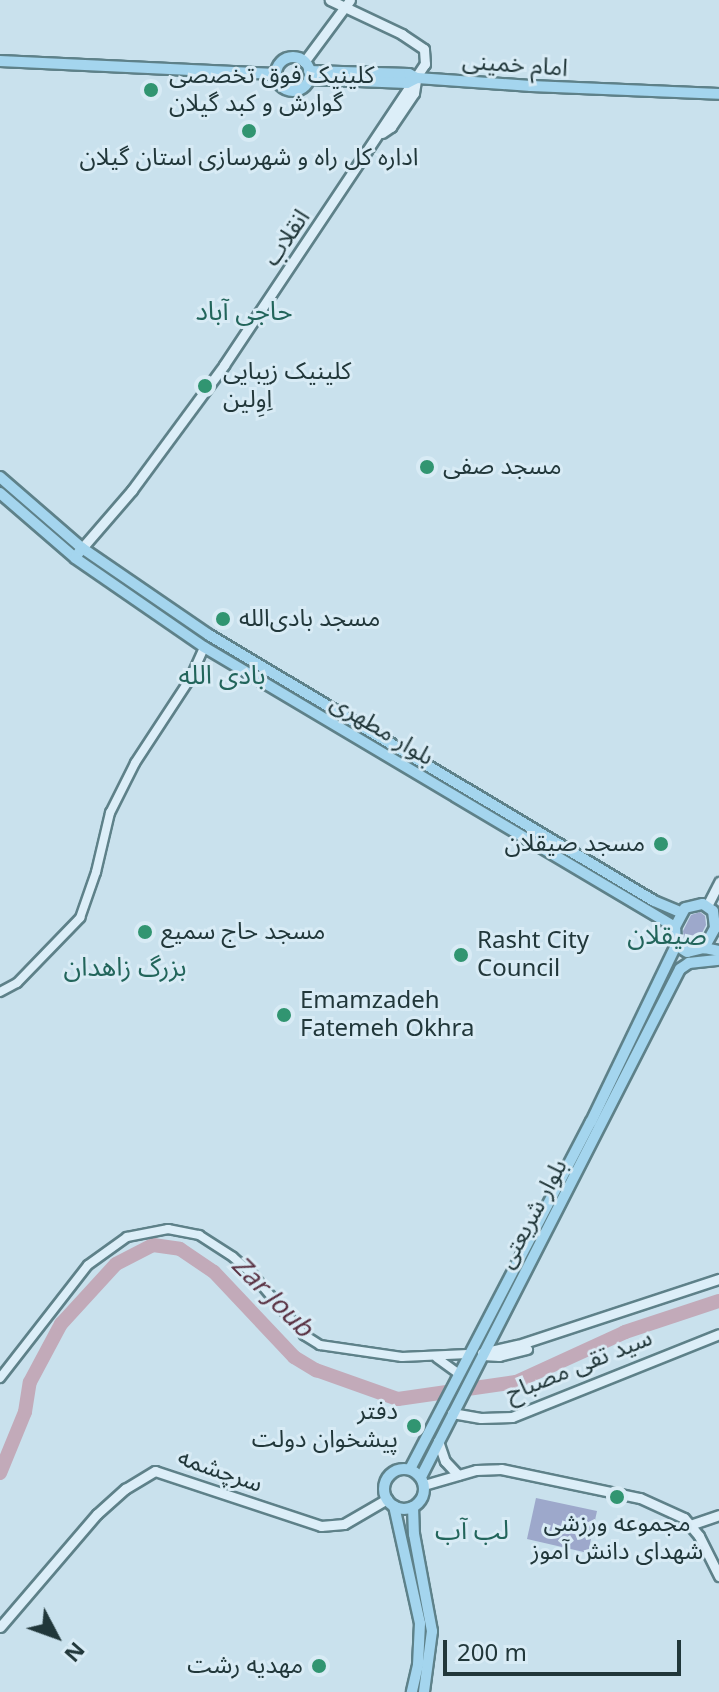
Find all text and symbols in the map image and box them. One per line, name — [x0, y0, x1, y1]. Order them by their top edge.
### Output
street label: امام خمینی — [461, 47, 569, 83]
place label: کلینیک فوق تخصصی گوارش و کبد گیلان — [169, 62, 374, 118]
marker: کلینیک فوق تخصصی گوارش و کبد گیلان — [140, 79, 162, 101]
marker: اداره کل راه و شهرسازی استان گیلان — [240, 122, 258, 140]
place label: اداره کل راه و شهرسازی استان گیلان — [80, 144, 418, 172]
street label: انقلاب — [258, 204, 316, 272]
district label: حاجی آباد — [195, 296, 293, 328]
place label: کلینیک زیبایی اِوِلین — [223, 358, 351, 414]
marker: کلینیک زیبایی اِوِلین — [194, 375, 216, 397]
place label: مسجد صفی — [443, 453, 562, 481]
marker: مسجد صفی — [418, 458, 436, 476]
place label: مسجد بادی‌الله — [239, 605, 380, 633]
marker: مسجد بادی‌الله — [214, 610, 232, 628]
district label: بادی الله — [179, 660, 265, 692]
street label: بلوار مطهری — [325, 688, 439, 772]
place label: مسجد صیقلان — [504, 830, 645, 858]
marker: مسجد صیقلان — [652, 835, 670, 853]
place label: مسجد حاج سمیع — [161, 918, 325, 946]
district label: صیقلان — [627, 920, 707, 952]
marker: مسجد حاج سمیع — [136, 923, 154, 941]
place label: Rasht City Council — [477, 927, 589, 983]
marker: Rasht City Council — [452, 946, 470, 964]
district label: بزرگ زاهدان — [63, 952, 187, 984]
place label: Emamzadeh Fatemeh Okhra — [300, 987, 474, 1043]
marker: Emamzadeh Fatemeh Okhra — [275, 1006, 293, 1024]
street label: بلوار شریعتی — [492, 1154, 574, 1274]
water label: Zar Joub — [225, 1250, 319, 1344]
street label: سید تقی مصباح — [501, 1323, 657, 1409]
place label: دفتر پیشخوان دولت — [252, 1398, 398, 1454]
marker: دفتر پیشخوان دولت — [405, 1417, 423, 1435]
street label: سرچشمه — [174, 1443, 266, 1499]
marker: مجموعه ورزشی شهدای دانش آموز — [608, 1488, 626, 1506]
place label: مجموعه ورزشی شهدای دانش آموز — [531, 1510, 703, 1566]
district label: لب آب — [435, 1515, 509, 1547]
north arrow — [16, 1596, 96, 1676]
scale bar — [447, 1624, 685, 1674]
text: 200 m — [457, 1628, 527, 1679]
text: N — [51, 1630, 97, 1674]
place label: مهدیه رشت — [187, 1652, 303, 1680]
marker: مهدیه رشت — [310, 1657, 328, 1675]

